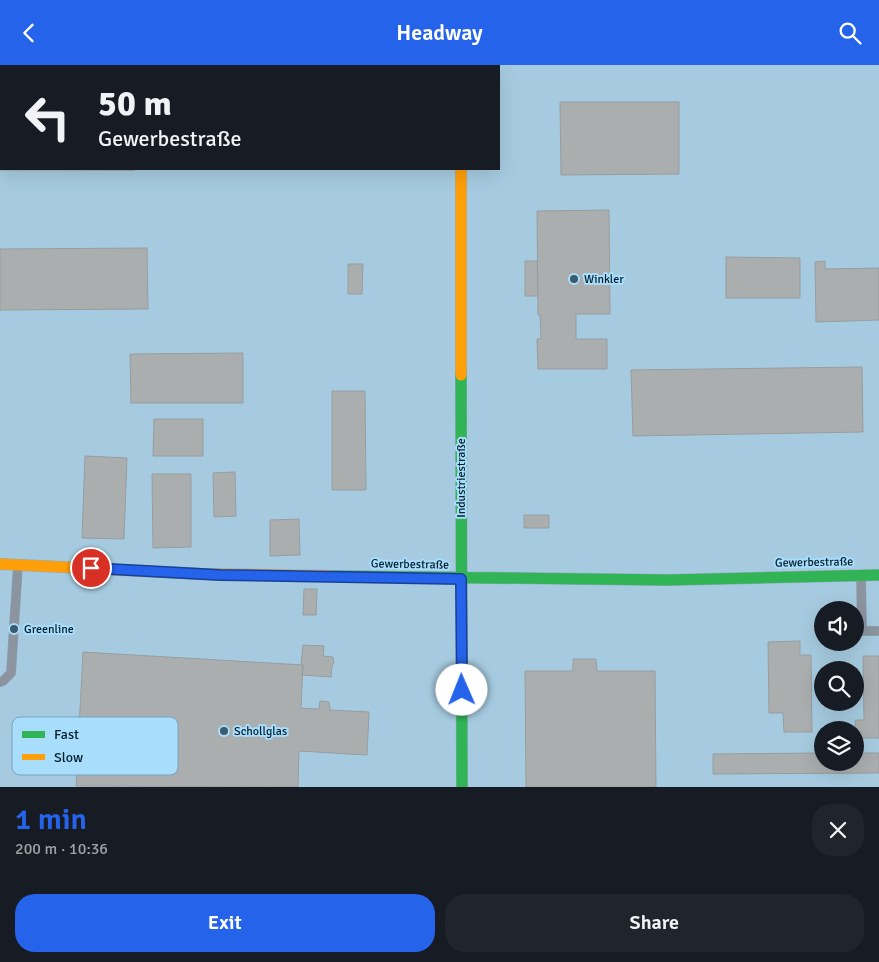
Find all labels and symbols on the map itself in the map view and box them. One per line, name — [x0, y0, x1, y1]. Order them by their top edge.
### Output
place label: Winkler — [584, 272, 624, 287]
marker: Winkler — [568, 273, 580, 285]
street label: Industriestraße — [454, 438, 469, 518]
pin — [70, 547, 112, 589]
street label: Gewerbestraße — [775, 554, 853, 571]
street label: Gewerbestraße — [371, 556, 449, 573]
place label: Greenline — [24, 622, 74, 637]
marker: Greenline — [8, 623, 20, 635]
position arrow — [435, 663, 487, 715]
legend — [12, 717, 178, 775]
place label: Schollglas — [234, 724, 287, 739]
marker: Schollglas — [218, 725, 230, 737]
text: Fast — [54, 726, 79, 743]
text: Slow — [54, 749, 83, 766]

